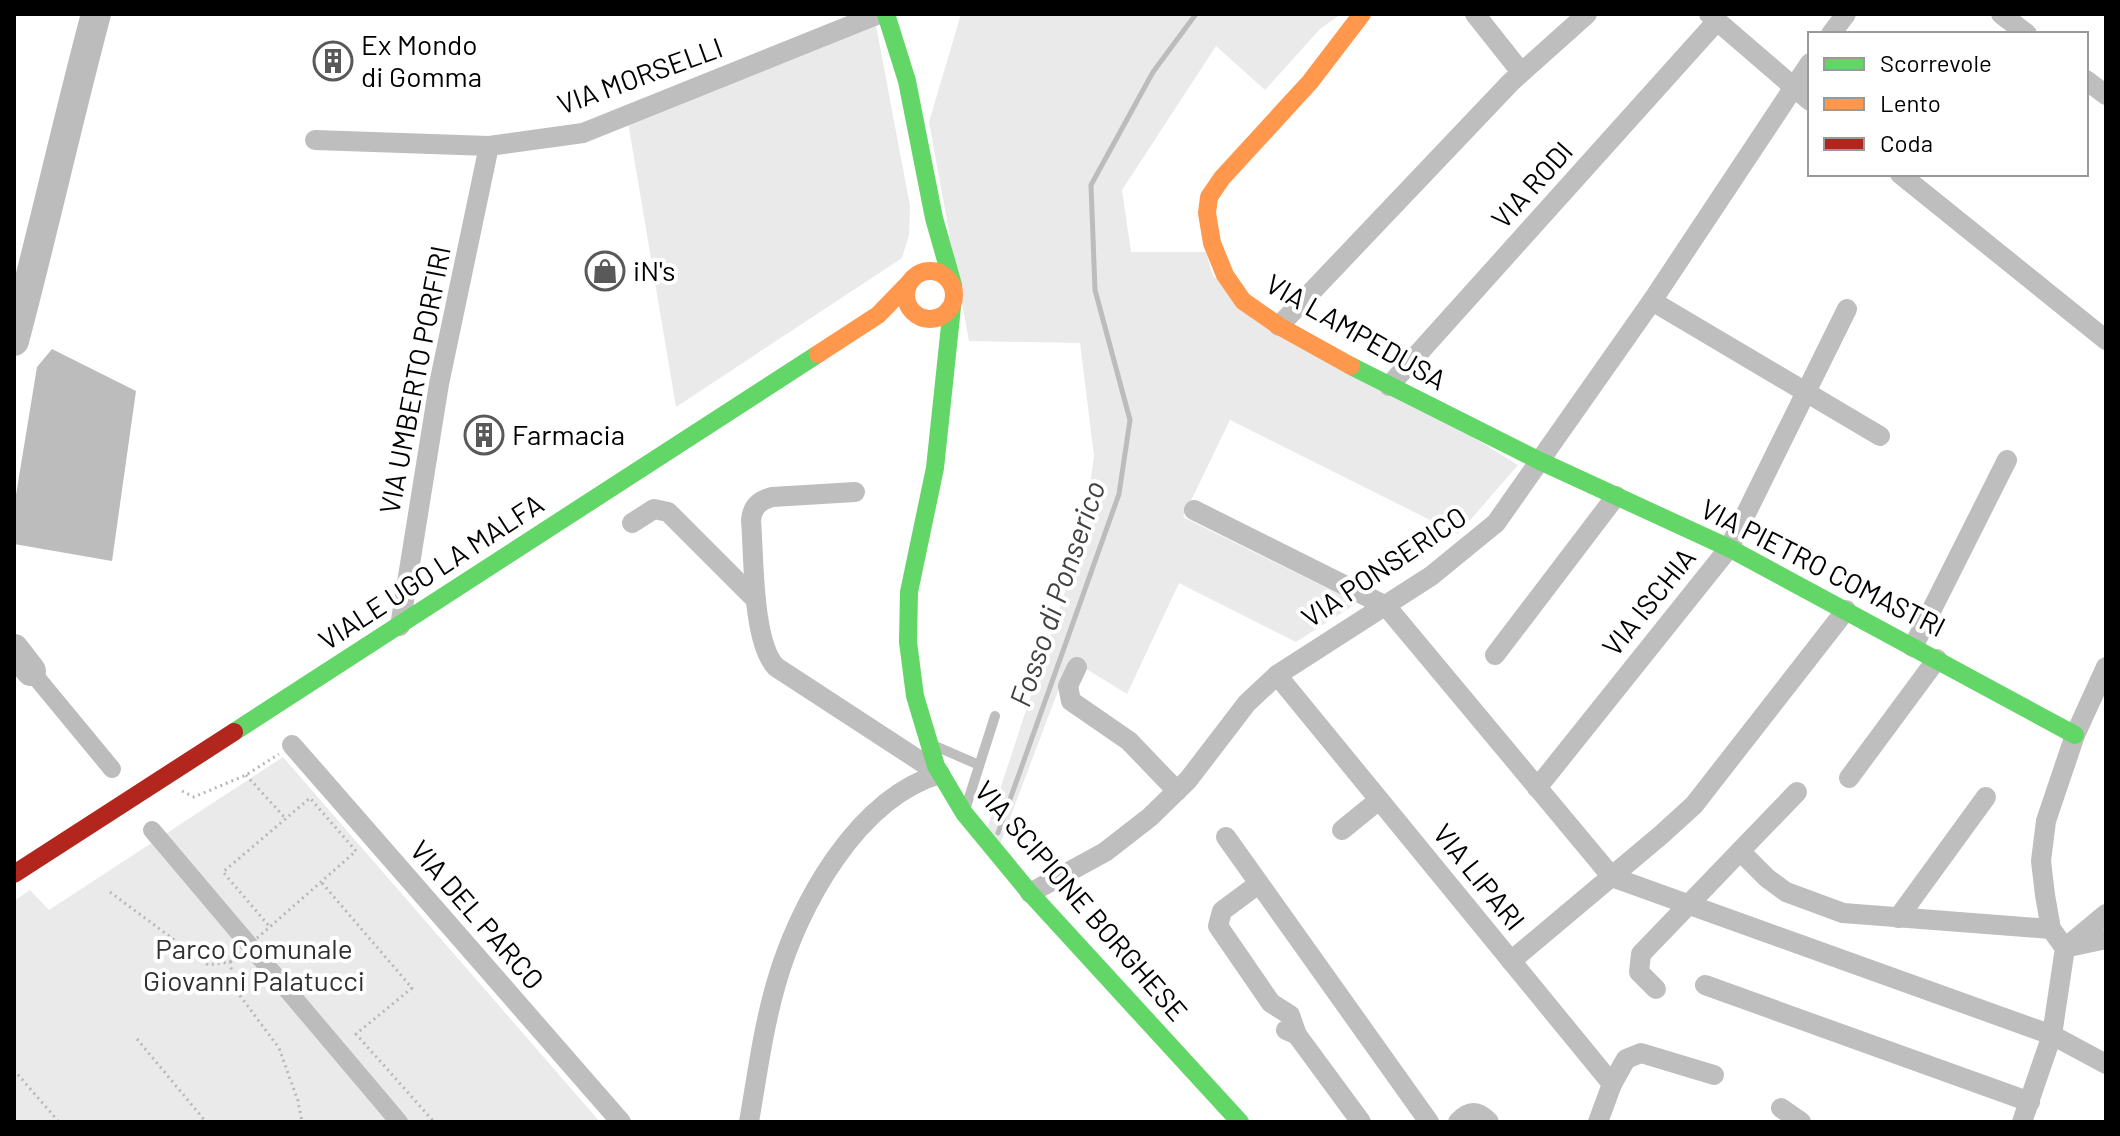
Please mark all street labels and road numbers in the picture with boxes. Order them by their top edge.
street label: VIA MORSELLI [552,29,727,121]
street label: VIA RODI [1483,134,1579,235]
street label: VIA UMBERTO PORFIRI [371,243,457,517]
street label: VIA LAMPEDUSA [1260,266,1453,397]
street label: VIALE UGO LA MALFA [312,486,549,657]
street label: VIA PIETRO COMASTRI [1696,491,1951,643]
street label: VIA PONSERICO [1295,499,1472,634]
street label: VIA ISCHIA [1594,540,1702,662]
street label: VIA SCIPIONE BORGHESE [968,773,1195,1027]
street label: VIA LIPARI [1427,816,1533,936]
street label: VIA DEL PARCO [404,833,552,996]

